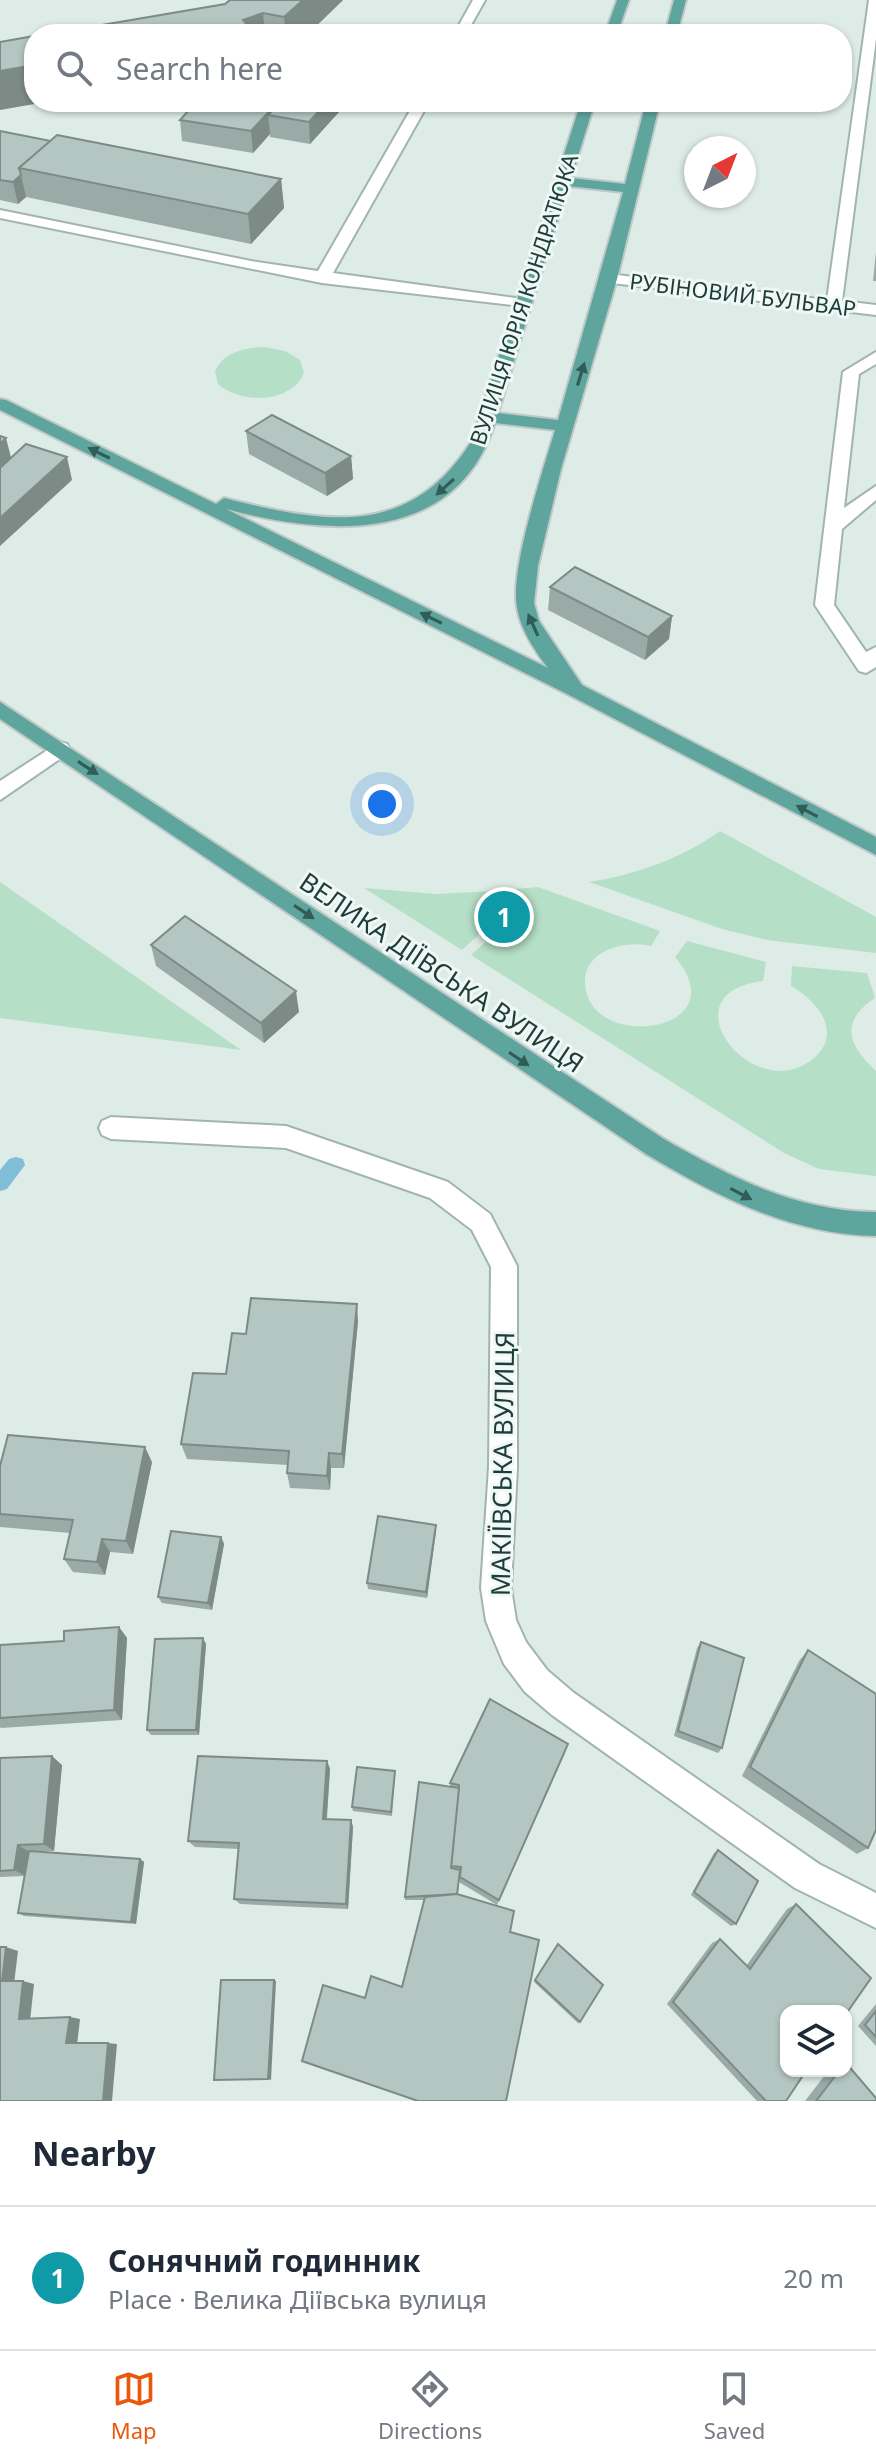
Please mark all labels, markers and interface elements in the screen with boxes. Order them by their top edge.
search box [24,24,852,112]
icon: search [52,46,96,90]
text: Search here [116,48,283,89]
north arrow [684,136,756,208]
street label: ВУЛИЦЯ ЮРІЯ КОНДРАТЮКА [462,149,585,448]
street label: РУБІНОВИЙ БУЛЬВАР [628,265,858,323]
one-way arrow [575,361,588,385]
one-way arrow [88,446,111,459]
one-way arrow [435,477,454,495]
one-way arrow [419,611,442,624]
one-way arrow [526,613,539,637]
one-way arrow [78,760,99,775]
your location [362,784,402,824]
one-way arrow [796,805,818,819]
street label: ВЕЛИКА ДІЇВСЬКА ВУЛИЦЯ [293,863,591,1081]
pin: 1 [478,887,530,947]
one-way arrow [294,904,315,919]
one-way arrow [508,1051,530,1066]
one-way arrow [730,1186,752,1200]
street label: МАКІЇВСЬКА ВУЛИЦЯ [482,1332,522,1596]
map controls [780,2005,852,2077]
button: layers [780,2005,852,2077]
text: Nearby [32,2130,156,2176]
text: Сонячний годинник [108,2240,421,2281]
text: 1 [51,2260,65,2296]
text: 20 m [783,2260,844,2296]
text: Place · Велика Діївська вулиця [108,2281,487,2317]
tab: Map [111,2367,157,2445]
tab: Directions [378,2367,482,2445]
tab: Saved [704,2367,765,2445]

